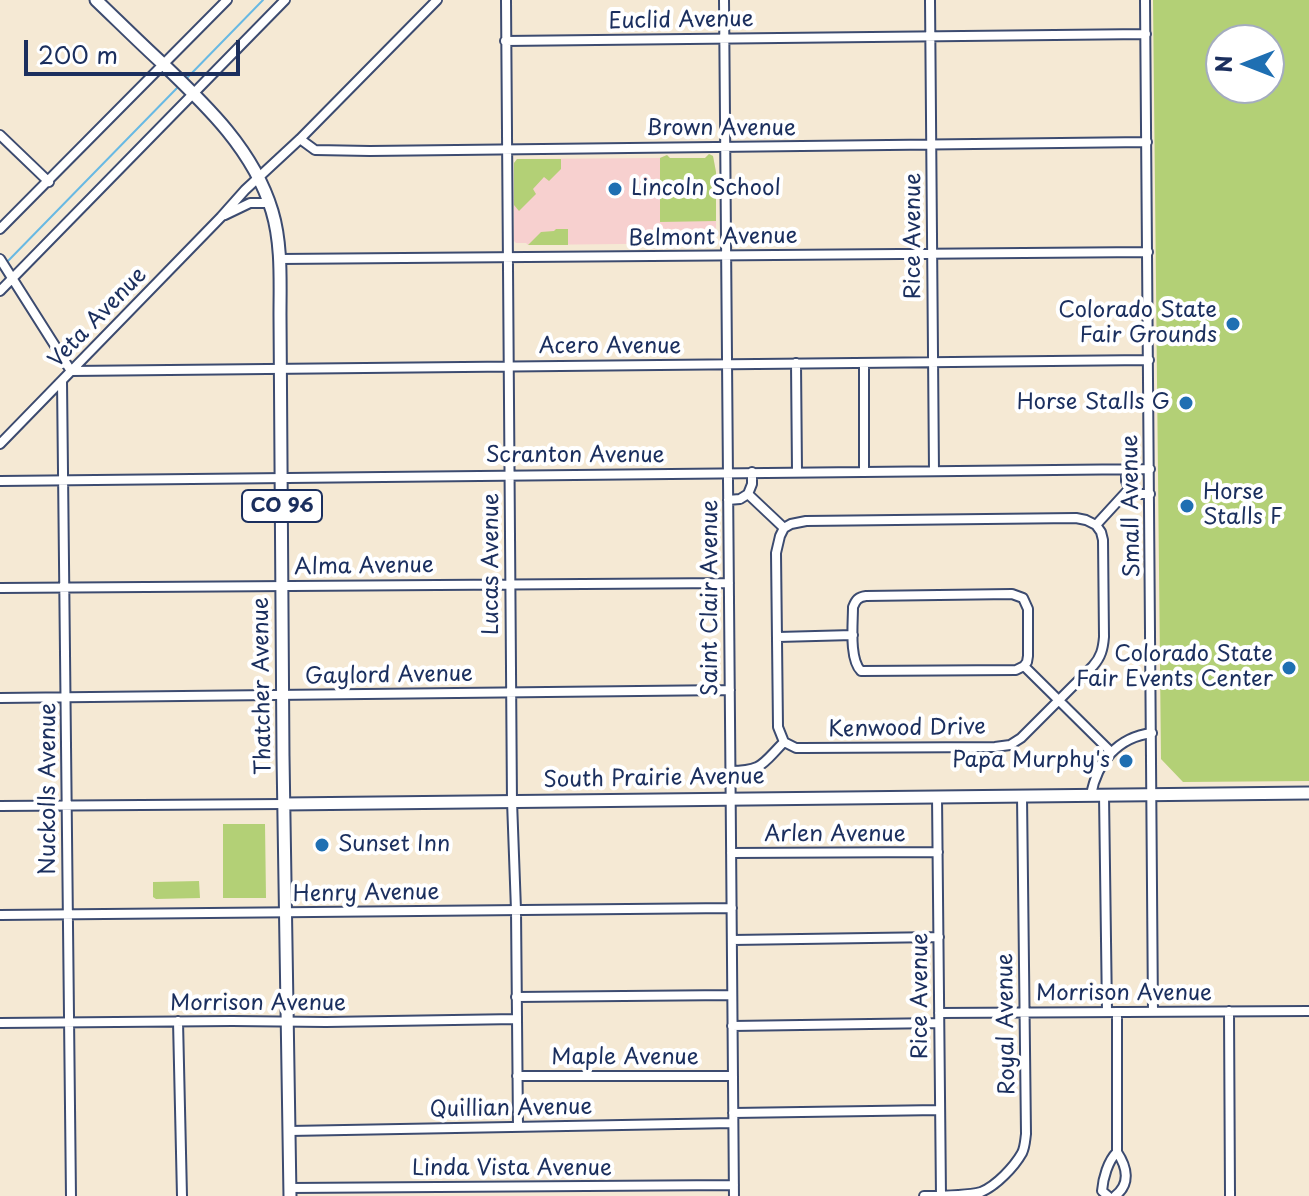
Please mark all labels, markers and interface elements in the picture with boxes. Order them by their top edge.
street label: Euclid Avenue [608,7,754,35]
scale bar [28,24,244,74]
north arrow [1205,24,1285,104]
text: 200 m [38,36,118,72]
text: N [1206,55,1239,73]
street label: Brown Avenue [646,116,796,142]
street label: Rice Avenue [901,173,927,299]
place label: Lincoln School [631,176,781,202]
marker: Lincoln School [606,180,624,198]
street label: Belmont Avenue [628,223,798,253]
street label: Veta Avenue [43,262,153,374]
place label: Colorado State Fair Grounds [1058,298,1217,350]
marker: Colorado State Fair Grounds [1224,315,1242,333]
street label: Acero Avenue [539,334,681,360]
place label: Horse Stalls G [1017,390,1170,416]
marker: Horse Stalls G [1177,394,1195,412]
street label: Small Avenue [1118,434,1146,578]
street label: Scranton Avenue [485,443,665,469]
place label: Horse Stalls F [1203,480,1283,532]
road number: CO 96 [242,490,322,522]
street label: Lucas Avenue [479,493,505,635]
marker: Horse Stalls F [1178,497,1196,515]
street label: Saint Clair Avenue [698,500,724,696]
street label: Alma Avenue [294,553,434,581]
street label: Thatcher Avenue [248,597,278,775]
place label: Colorado State Fair Events Center [1076,642,1273,694]
marker: Colorado State Fair Events Center [1280,659,1298,677]
street label: Gaylord Avenue [305,661,473,691]
street label: Nuckolls Avenue [36,703,62,875]
street label: Kenwood Drive [828,714,986,744]
place label: Papa Murphy's [952,748,1110,774]
marker: Papa Murphy's [1117,752,1135,770]
street label: South Prairie Avenue [543,764,765,794]
street label: Arlen Avenue [764,822,906,848]
place label: Sunset Inn [338,832,450,858]
marker: Sunset Inn [313,836,331,854]
street label: Henry Avenue [292,880,440,908]
street label: Rice Avenue [908,933,934,1059]
street label: Royal Avenue [993,953,1021,1095]
street label: Morrison Avenue [1036,981,1212,1007]
street label: Morrison Avenue [170,991,346,1017]
street label: Maple Avenue [551,1045,699,1071]
street label: Quillian Avenue [429,1094,593,1124]
street label: Linda Vista Avenue [412,1156,612,1182]

